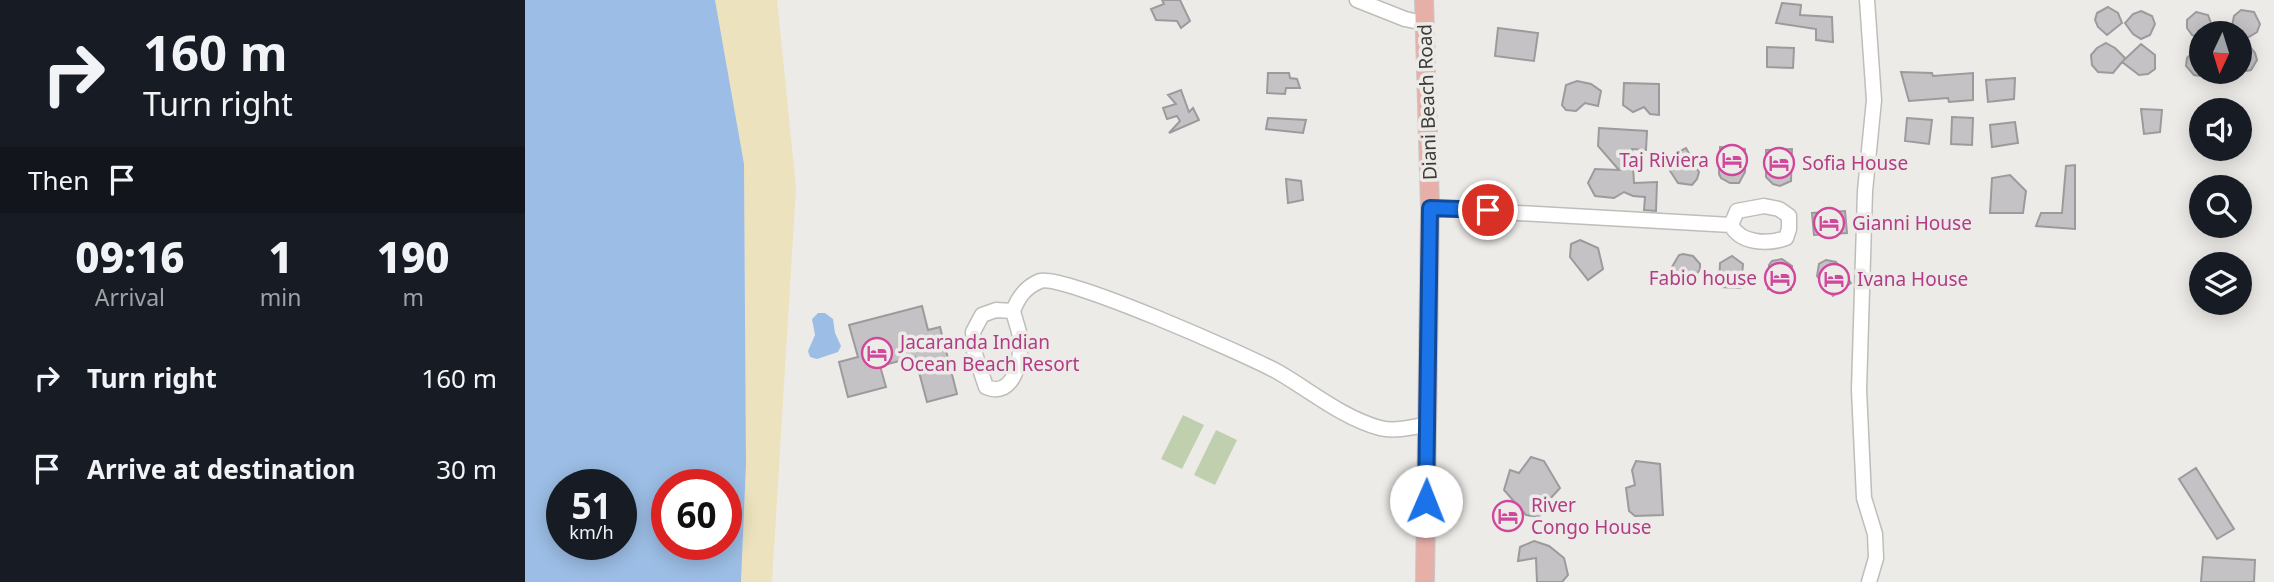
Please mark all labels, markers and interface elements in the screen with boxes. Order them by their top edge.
text: 160 m [143,19,288,85]
north arrow [2189,21,2252,84]
map controls [2189,21,2252,315]
street label: Diani Beach Road [1411,23,1443,181]
icon: right [28,28,119,119]
text: Turn right [143,82,293,125]
button: sound [2189,98,2252,161]
hotel icon: Taj Riviera [1715,143,1749,177]
hotel icon: Sofia House [1762,146,1796,180]
place label: Taj Riviera [1619,147,1709,173]
place label: Sofia House [1802,150,1908,176]
icon: arrive [103,161,141,199]
text: Then [28,162,89,198]
button: search [2189,175,2252,238]
pin [1458,180,1518,240]
icon: arrive [1469,191,1507,229]
hotel icon: Gianni House [1812,206,1846,240]
place label: Gianni House [1852,210,1972,236]
text: 09:16 [75,228,184,285]
text: 1 [268,228,293,285]
text: 190 [377,228,450,285]
button: layers [2189,252,2252,315]
hotel icon: Fabio house [1763,261,1797,295]
hotel icon: Ivana House [1817,262,1851,296]
place label: Fabio house [1649,265,1757,291]
place label: Ivana House [1857,266,1968,292]
text: Arrival [95,281,165,313]
text: min [260,281,301,313]
text: m [402,281,424,313]
place label: Jacaranda Indian Ocean Beach Resort [898,329,1080,377]
hotel icon: Jacaranda Indian Ocean Beach Resort [860,336,894,370]
icon: right [28,359,66,397]
text: Turn right [87,360,217,396]
text: 160 m [421,360,497,396]
icon: arrive [28,450,66,488]
text: Arrive at destination [87,451,356,487]
text: 30 m [436,451,497,487]
position arrow [1389,464,1463,538]
speed limit sign: 60 [651,469,742,560]
text: 51 [571,482,612,529]
place label: River Congo House [1531,492,1652,540]
hotel icon: River Congo House [1491,499,1525,533]
text: km/h [569,520,614,544]

